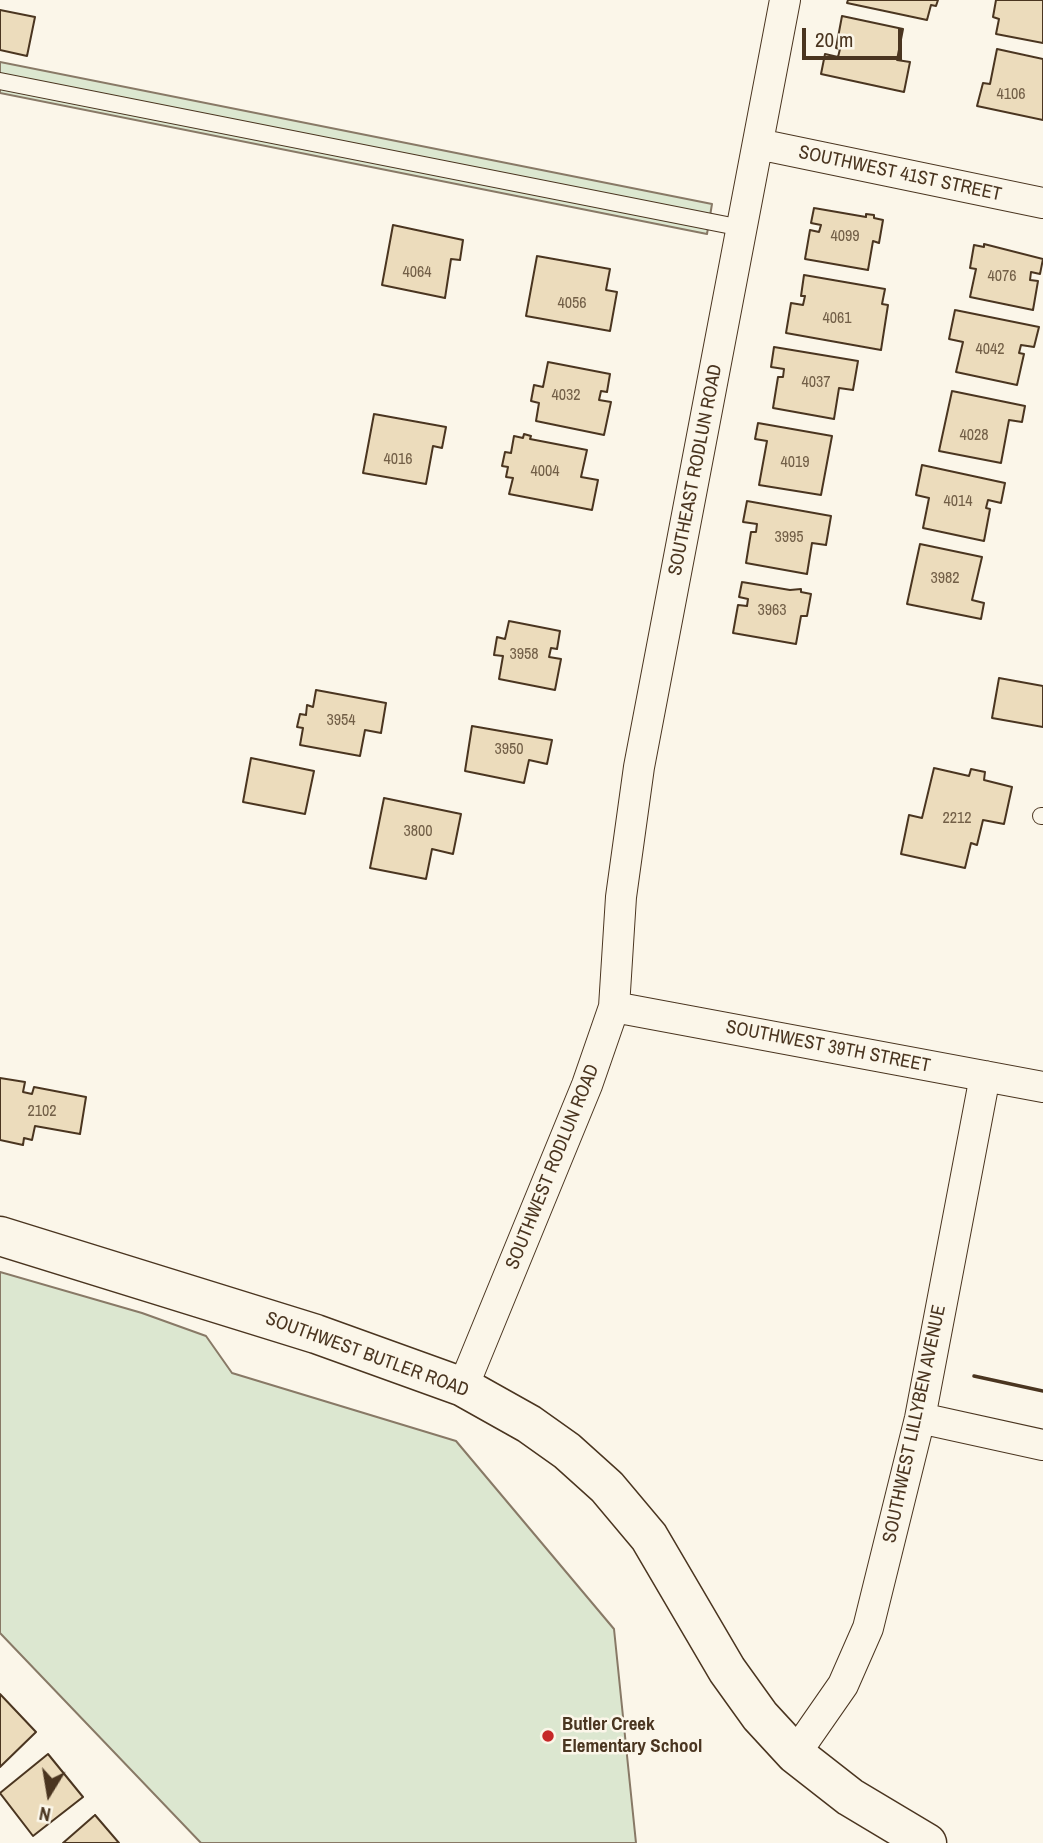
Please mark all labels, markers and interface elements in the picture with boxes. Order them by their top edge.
scale bar [805,14,905,58]
text: 20 m [815,25,853,54]
house number: 4106 [996,85,1026,105]
street label: SOUTHWEST 41ST STREET [796,141,1004,207]
house number: 4099 [830,227,860,247]
house number: 4064 [402,263,432,283]
house number: 4076 [987,267,1017,287]
house number: 4056 [557,294,587,314]
house number: 4061 [822,309,852,329]
house number: 4042 [975,340,1005,360]
street label: SOUTHEAST RODLUN ROAD [664,362,728,578]
house number: 4037 [801,373,831,393]
house number: 4032 [551,386,581,406]
house number: 4028 [959,426,989,446]
house number: 4016 [383,450,413,470]
house number: 4019 [780,453,810,473]
house number: 4004 [530,462,560,482]
house number: 4014 [943,492,973,512]
house number: 3995 [774,528,804,548]
house number: 3982 [930,569,960,589]
house number: 3963 [757,601,787,621]
house number: 3958 [509,645,539,665]
house number: 3954 [326,711,356,731]
house number: 3950 [494,740,524,760]
house number: 2212 [942,809,972,829]
house number: 3800 [403,822,433,842]
street label: SOUTHWEST 39TH STREET [724,1016,932,1078]
street label: SOUTHWEST RODLUN ROAD [501,1061,605,1273]
house number: 2102 [27,1102,57,1122]
street label: SOUTHWEST LILLYBEN AVENUE [879,1303,951,1545]
street label: SOUTHWEST BUTLER ROAD [262,1308,472,1402]
place label: Butler Creek Elementary School [562,1714,702,1758]
marker: Butler Creek Elementary School [540,1728,556,1744]
north arrow [14,1759,84,1829]
text: N [37,1801,53,1828]

